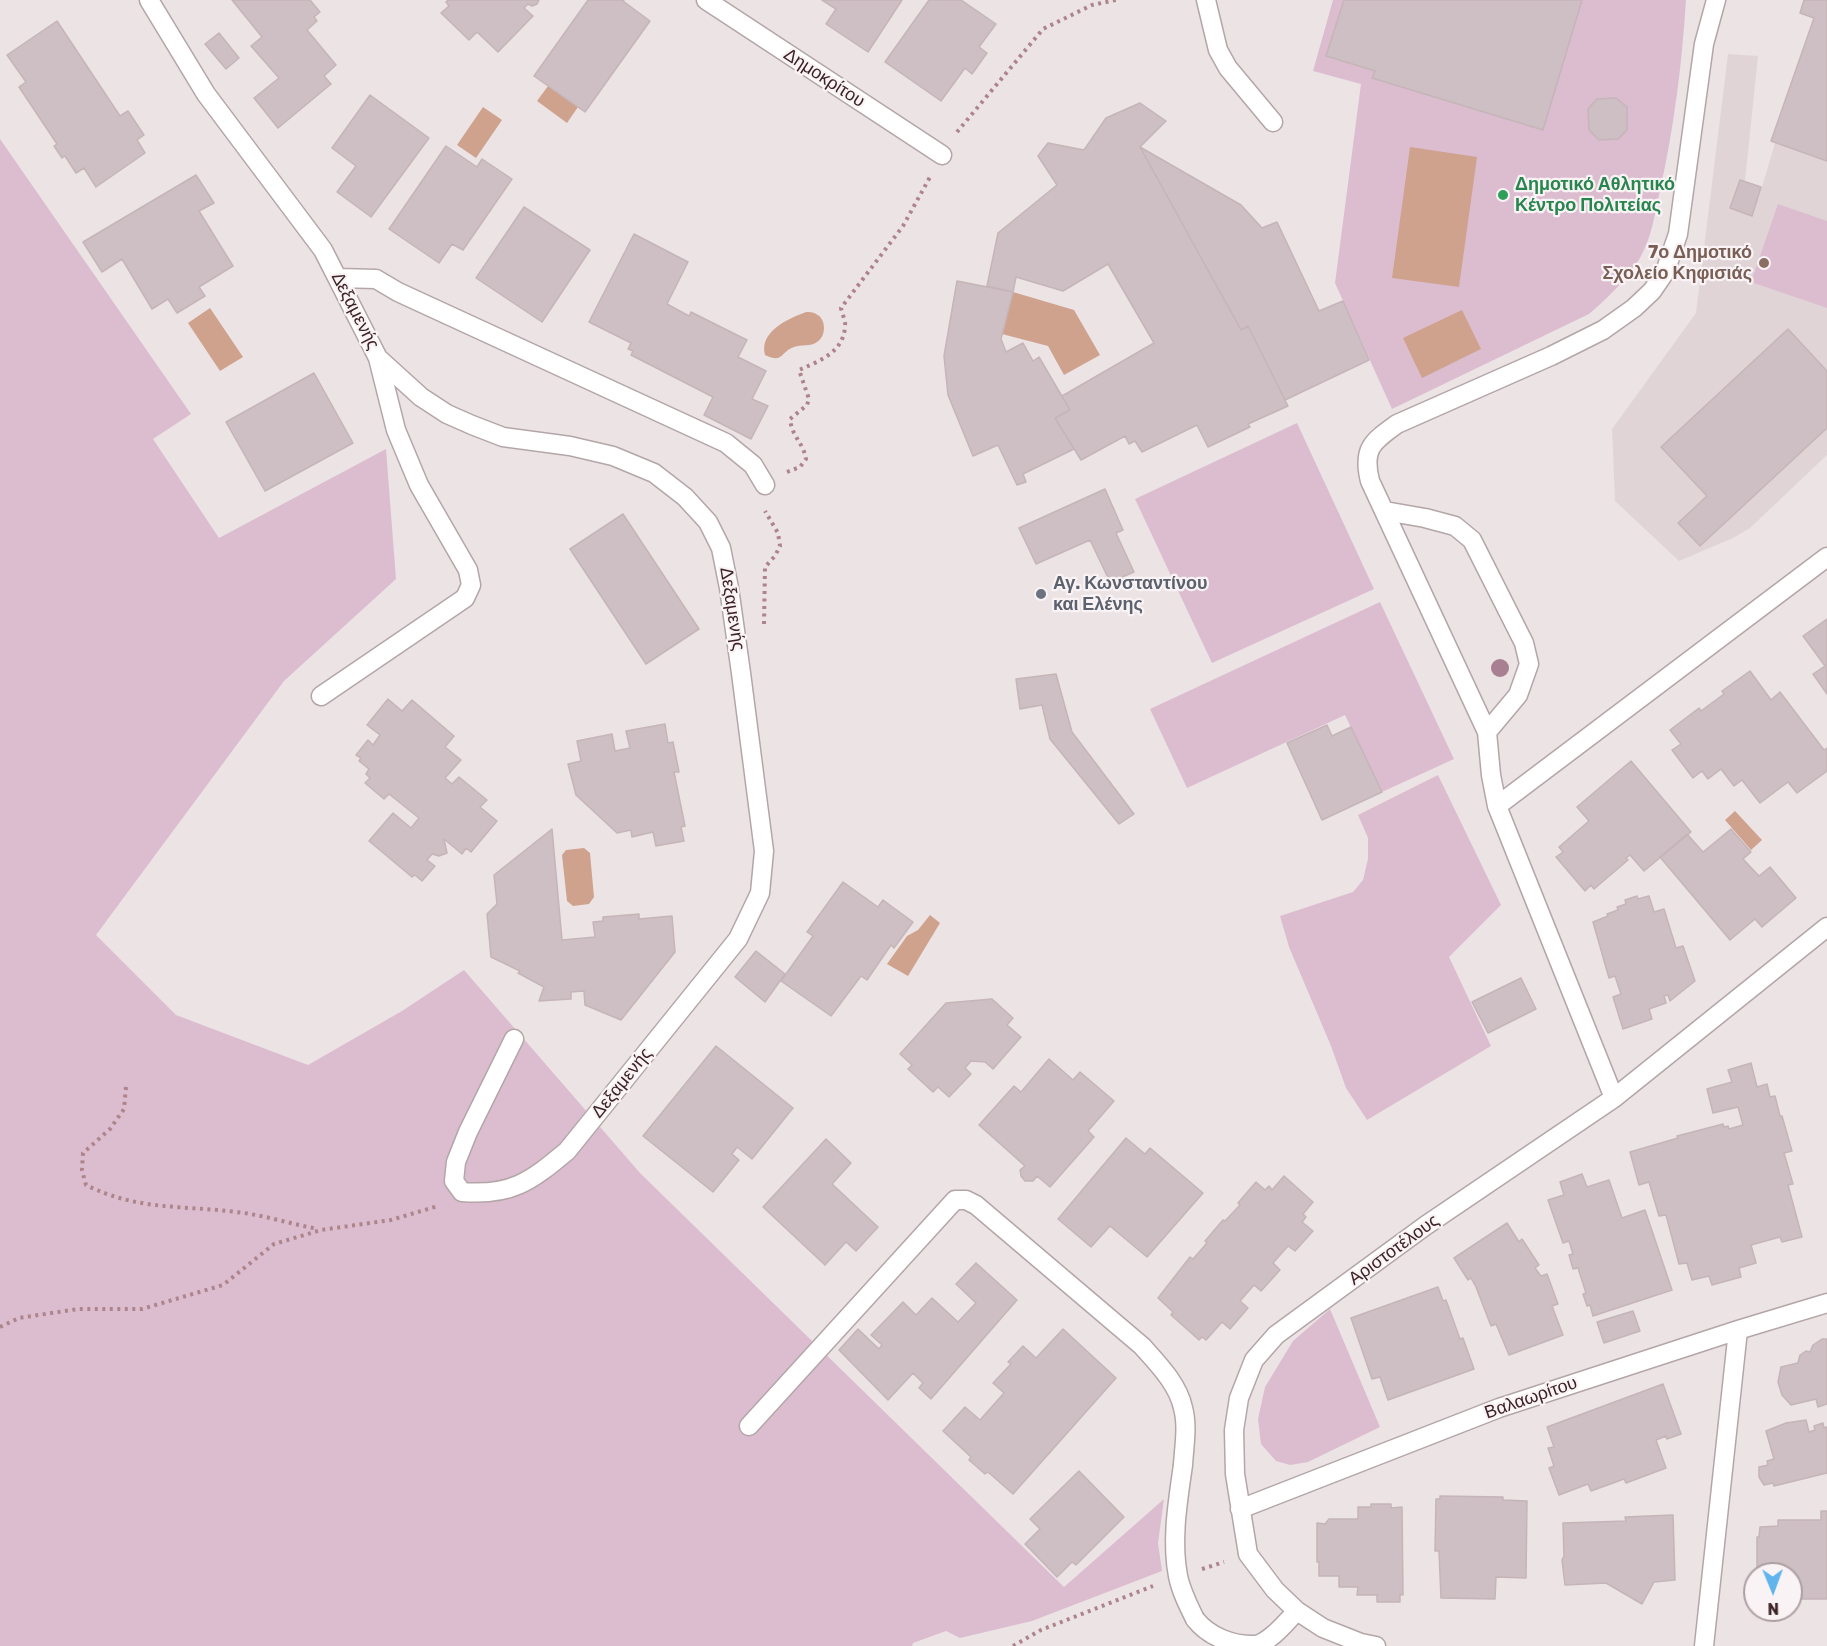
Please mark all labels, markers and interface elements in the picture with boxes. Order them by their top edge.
street label: Δημοκρίτου [779,44,869,112]
place label: Δημοτικό Αθλητικό Κέντρο Πολιτείας [1515,174,1675,216]
marker: Δημοτικό Αθλητικό Κέντρο Πολιτείας [1496,188,1510,202]
place label: 7ο Δημοτικό Σχολείο Κηφισιάς [1602,242,1752,284]
marker: 7ο Δημοτικό Σχολείο Κηφισιάς [1757,256,1771,270]
street label: Δεξαμενής [326,269,384,353]
street label: Δεξαμενής [715,566,749,652]
place label: Αγ. Κωνσταντίνου και Ελένης [1053,573,1208,616]
marker: Αγ. Κωνσταντίνου και Ελένης [1034,587,1048,601]
street label: Δεξαμενής [587,1044,657,1122]
street label: Αριστοτέλους [1345,1210,1443,1290]
street label: Βαλαωρίτου [1482,1372,1580,1424]
north arrow [1743,1562,1803,1622]
text: N [1767,1599,1779,1618]

